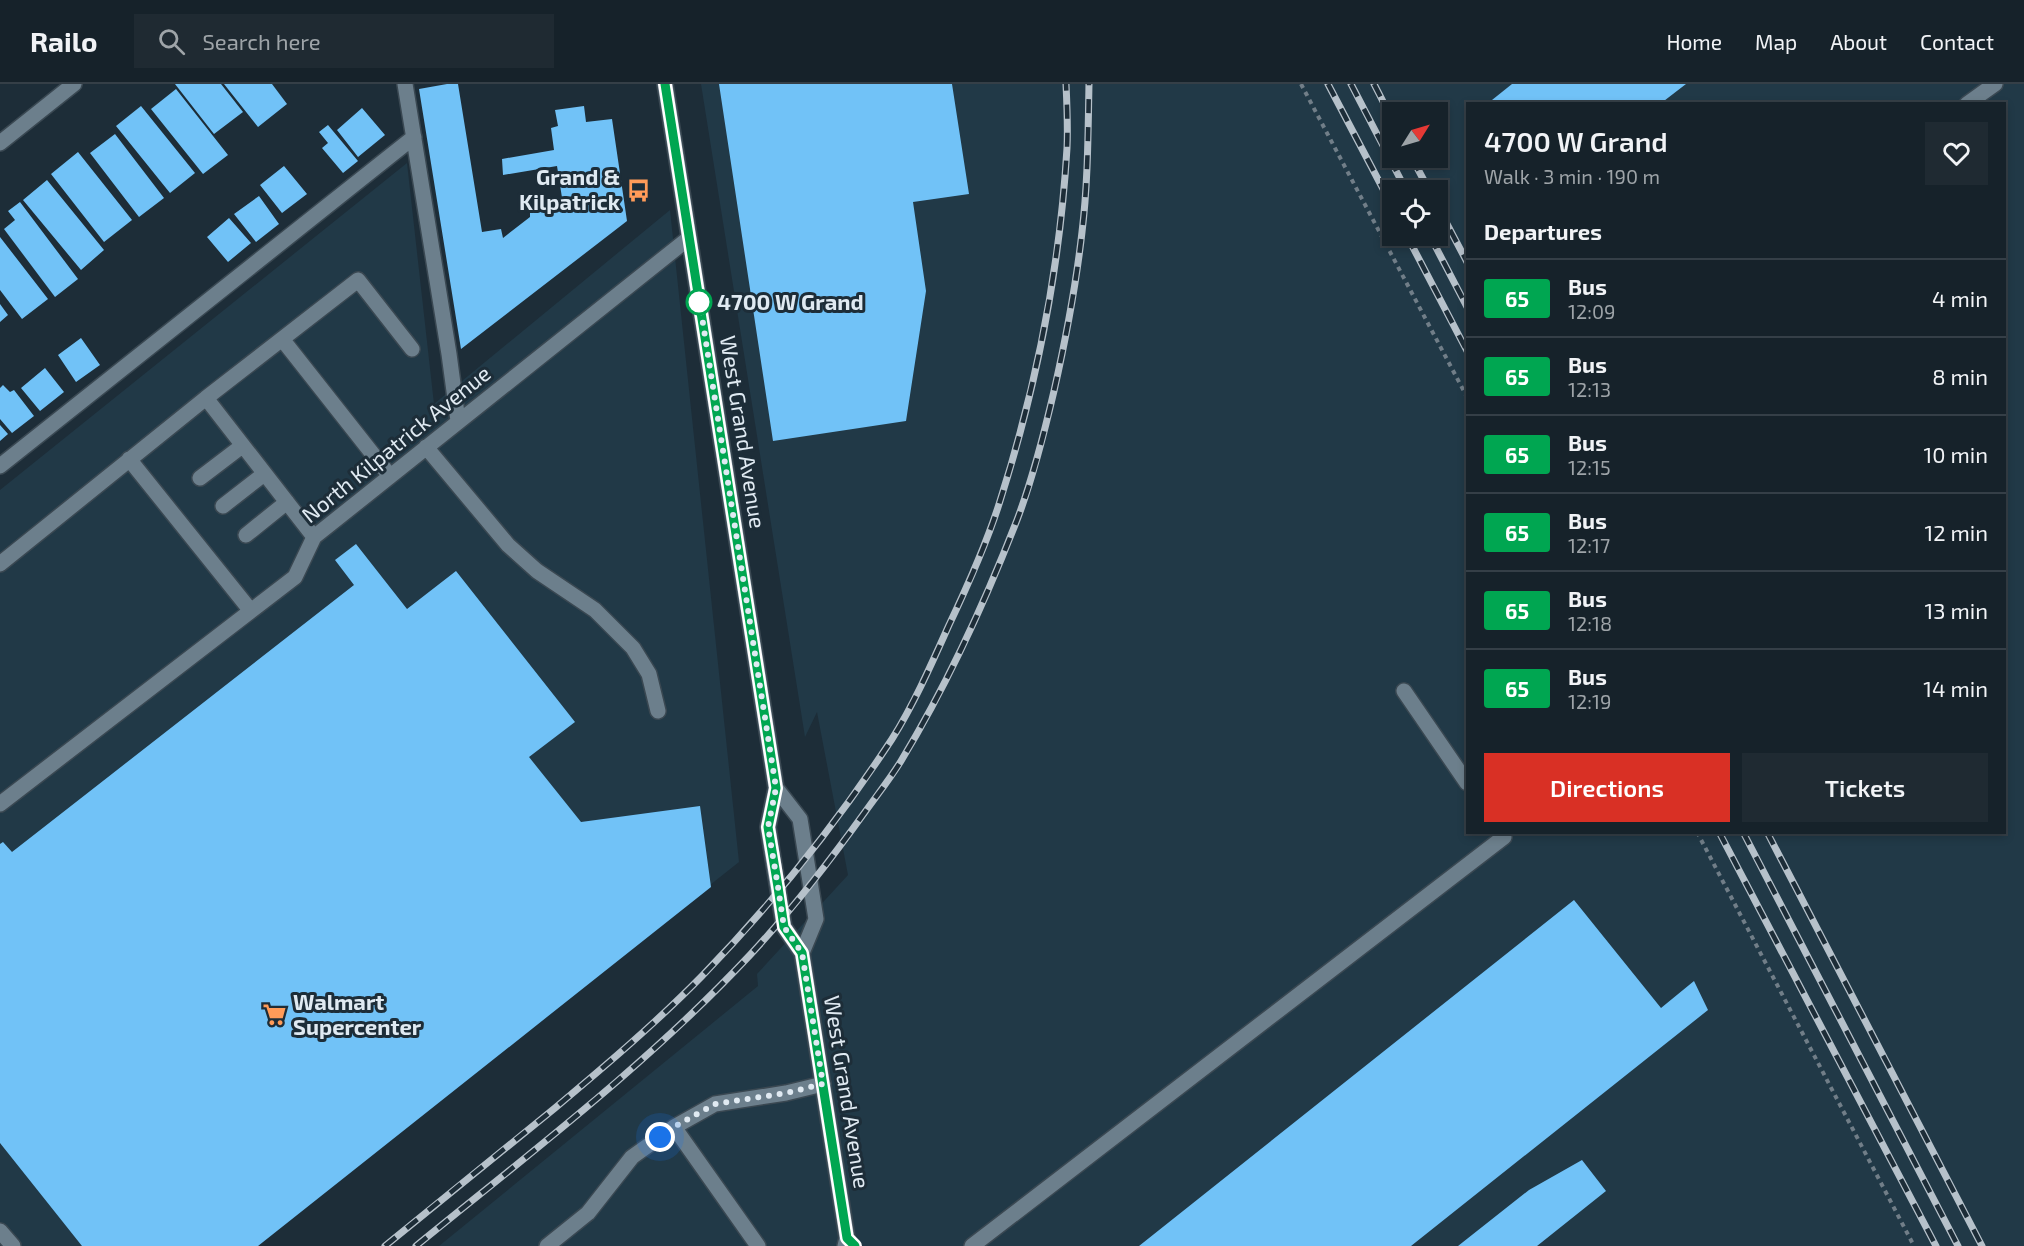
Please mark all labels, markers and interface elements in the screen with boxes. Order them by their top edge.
search box [134,14,554,68]
text: Railo [30,24,98,58]
icon: search [155,25,188,58]
text: Search here [203,28,321,54]
text: Home [1666,29,1722,54]
text: Map [1755,29,1797,54]
text: About [1830,29,1887,54]
text: Contact [1920,29,1994,54]
north arrow [1382,102,1448,168]
map controls [1382,102,1448,246]
button: heart [1925,122,1988,185]
text: 4700 W Grand [1484,124,1668,158]
place label: Grand & Kilpatrick [519,163,621,214]
text: Walk · 3 min · 190 m [1484,164,1660,188]
bus stop icon: Grand & Kilpatrick [625,177,651,203]
button: locate [1382,180,1448,246]
text: Departures [1484,218,1602,244]
text: Bus [1568,273,1607,299]
text: 4 min [1932,285,1988,311]
text: 65 [1505,286,1529,311]
place label: 4700 W Grand [717,288,864,314]
marker: 4700 W Grand [686,289,712,315]
text: 12:09 [1568,299,1615,323]
street label: West Grand Avenue [716,334,772,530]
text: Bus [1568,351,1607,377]
street label: North Kilpatrick Avenue [296,359,495,527]
text: 8 min [1932,363,1988,389]
text: 65 [1505,364,1529,389]
text: 12:13 [1568,377,1611,401]
text: Bus [1568,429,1607,455]
text: 10 min [1924,441,1988,467]
text: 65 [1505,442,1529,467]
text: 12:15 [1568,455,1611,479]
text: Bus [1568,507,1607,533]
text: 12 min [1924,519,1988,545]
text: 65 [1505,520,1529,545]
text: 12:17 [1568,533,1610,557]
text: Bus [1568,585,1607,611]
text: 13 min [1925,597,1988,623]
text: 65 [1505,598,1529,623]
text: 12:18 [1568,611,1612,635]
text: Bus [1568,663,1607,689]
text: 14 min [1923,675,1988,701]
text: 65 [1505,676,1529,701]
text: 12:19 [1568,689,1611,713]
button: Directions [1484,753,1730,822]
button: Tickets [1742,753,1988,822]
place label: Walmart Supercenter [293,988,422,1039]
street label: West Grand Avenue [820,994,876,1190]
supermarket icon: Walmart Supercenter [262,1002,288,1028]
your location [645,1122,675,1152]

